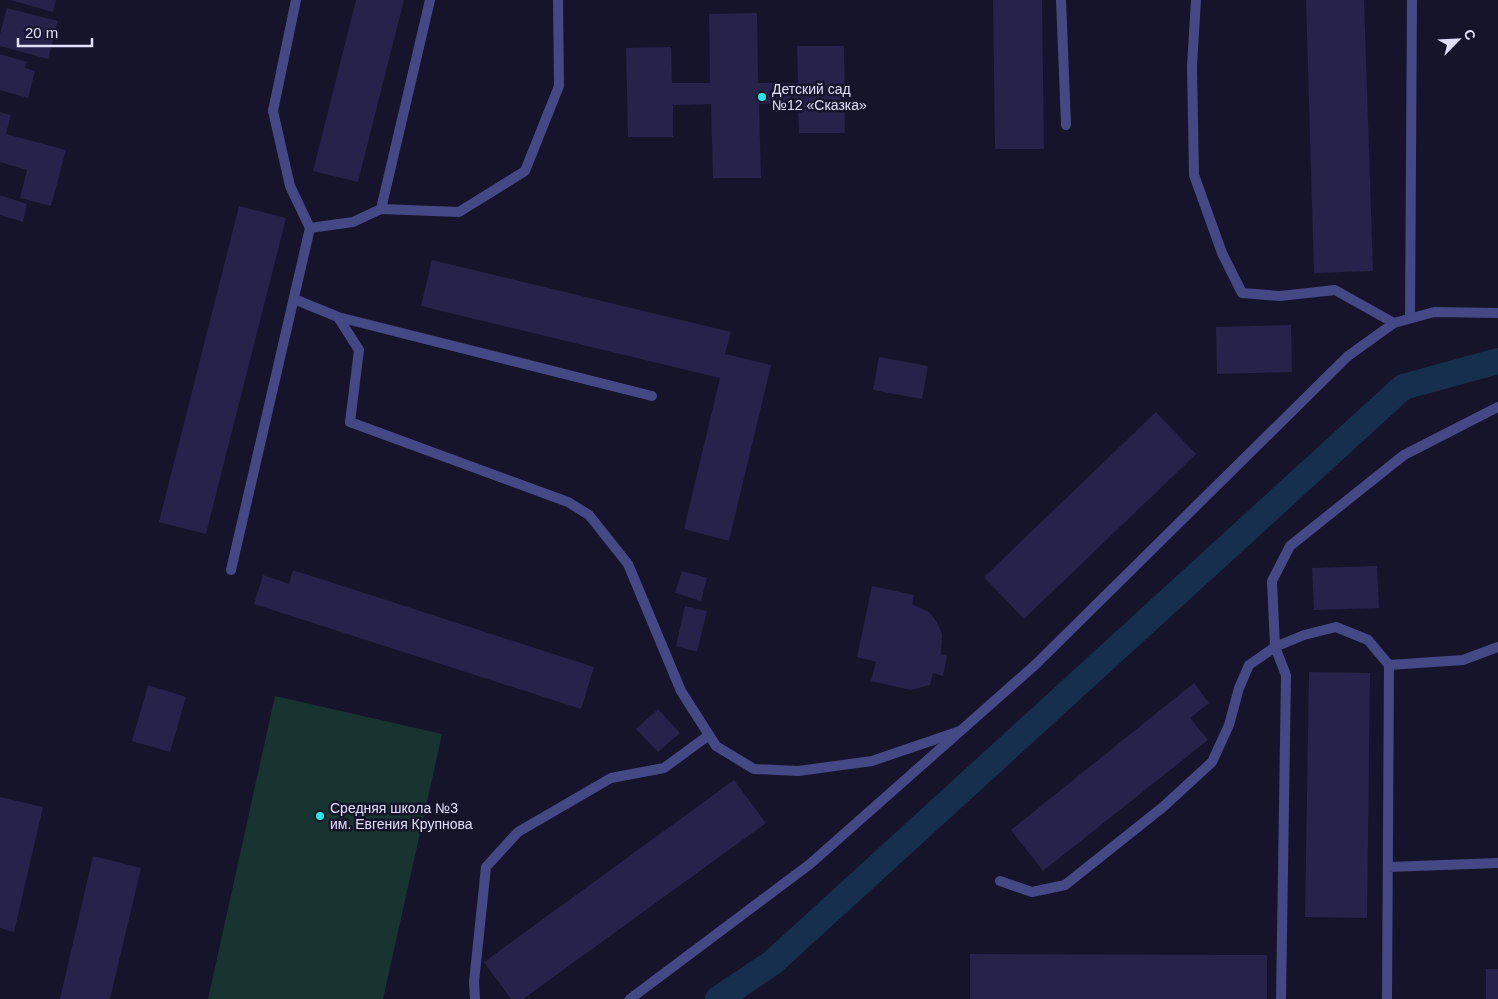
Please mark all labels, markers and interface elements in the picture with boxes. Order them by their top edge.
scale bar [18,15,91,47]
north arrow [1433,15,1483,65]
text: 20 m [25,24,58,41]
text: С [1461,27,1479,43]
place label: Детский сад №12 «Сказка» [772,81,867,113]
marker: Детский сад №12 «Сказка» [756,91,768,103]
place label: Средняя школа №3 им. Евгения Крупнова [330,800,473,832]
marker: Средняя школа №3 им. Евгения Крупнова [314,810,326,822]

